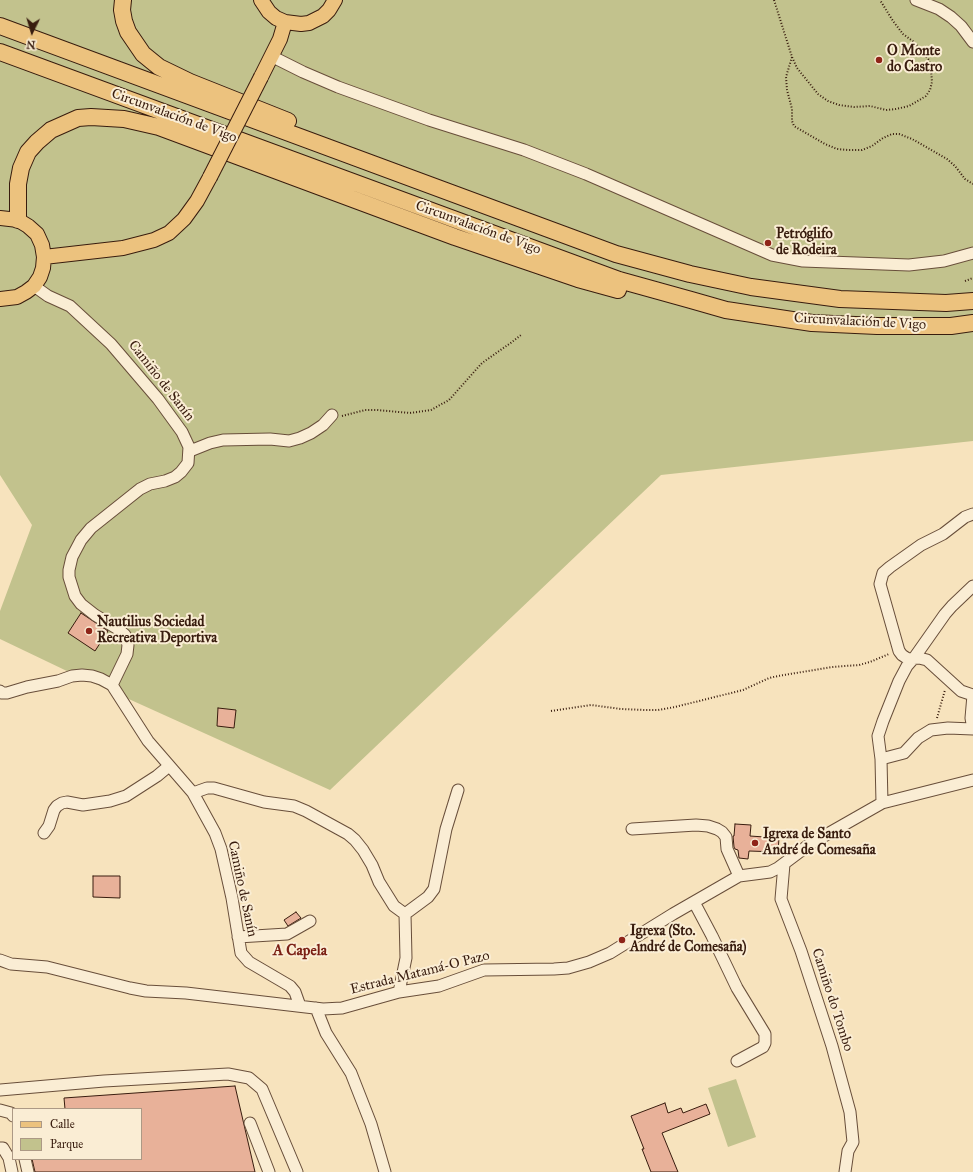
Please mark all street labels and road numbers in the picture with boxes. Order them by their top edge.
street label: Circunvalación de Vigo [109,86,239,146]
street label: Circunvalación de Vigo [413,198,543,258]
street label: Circunvalación de Vigo [794,310,926,334]
street label: Camiño de Sanín [124,337,198,425]
street label: Camiño de Sanín [224,839,260,939]
street label: Camiño do Tombo [807,946,857,1054]
street label: Estrada Matamá-O Pazo [349,948,491,998]

